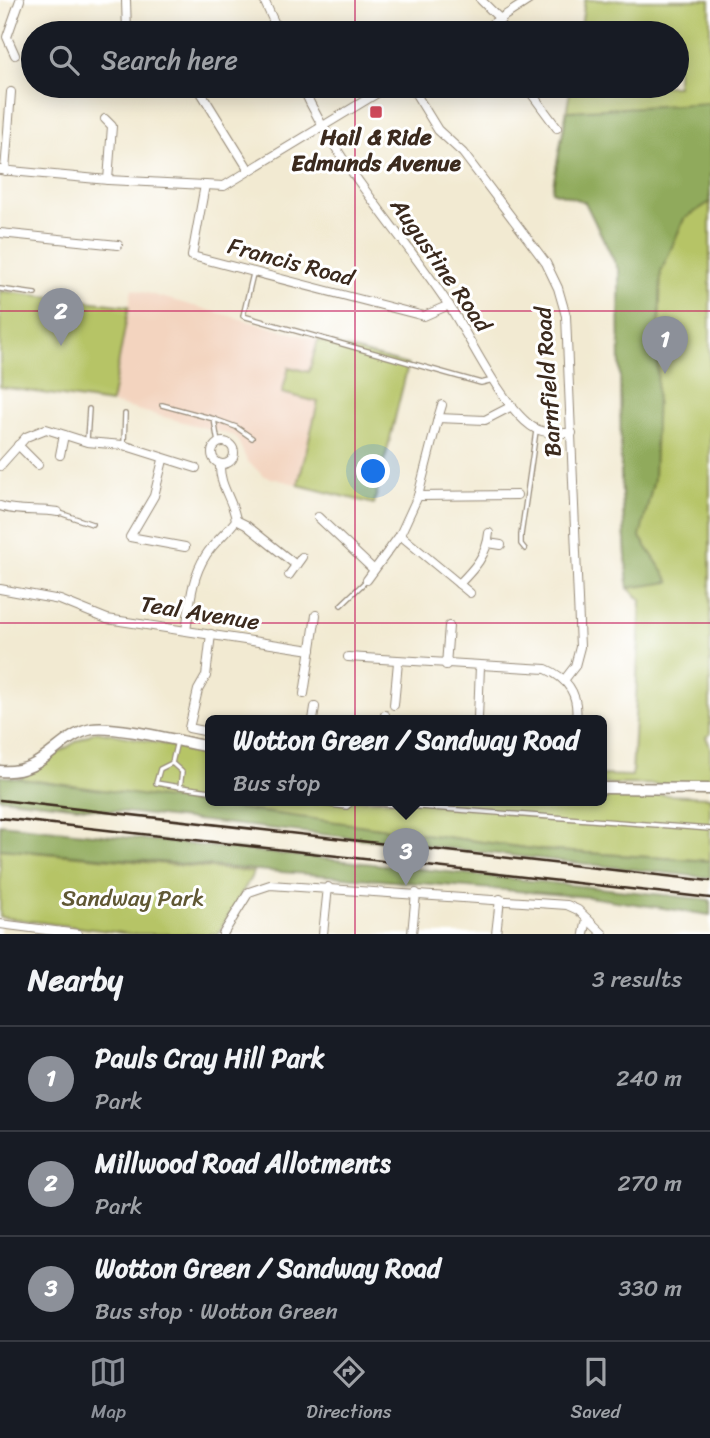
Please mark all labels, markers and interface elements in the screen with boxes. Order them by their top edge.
search box [21,21,689,98]
text: Search here [101,37,238,83]
icon: search [45,41,83,79]
marker: Hail & Ride Edmunds Avenue [368,104,384,120]
place label: Hail & Ride Edmunds Avenue [291,117,462,184]
street label: Augustine Road [379,188,504,343]
street label: Francis Road [223,225,361,299]
pin: 2 [38,288,84,346]
street label: Barnfield Road [522,304,574,458]
pin: 1 [642,316,688,374]
your location [356,454,390,488]
street label: Teal Avenue [137,583,263,643]
popup [205,715,607,806]
text: Wotton Green / Sandway Road [233,717,579,763]
text: Bus stop [233,763,320,804]
pin: 3 [383,828,429,886]
park label: Sandway Park [61,878,205,919]
text: Nearby [28,953,123,1007]
text: 3 results [592,959,682,1000]
text: Pauls Cray Hill Park [95,1035,325,1081]
text: 1 [46,1058,56,1099]
text: 240 m [616,1058,682,1099]
text: Park [95,1081,142,1122]
text: Millwood Road Allotments [95,1140,391,1186]
text: 2 [44,1163,58,1204]
text: 270 m [617,1163,682,1204]
text: Park [95,1186,142,1227]
text: Wotton Green / Sandway Road [95,1245,441,1291]
text: 3 [45,1268,57,1309]
text: 330 m [619,1268,682,1309]
text: Bus stop · Wotton Green [95,1291,338,1332]
tab: Map [89,1353,127,1428]
tab: Directions [306,1353,392,1428]
tab: Saved [570,1353,621,1428]

